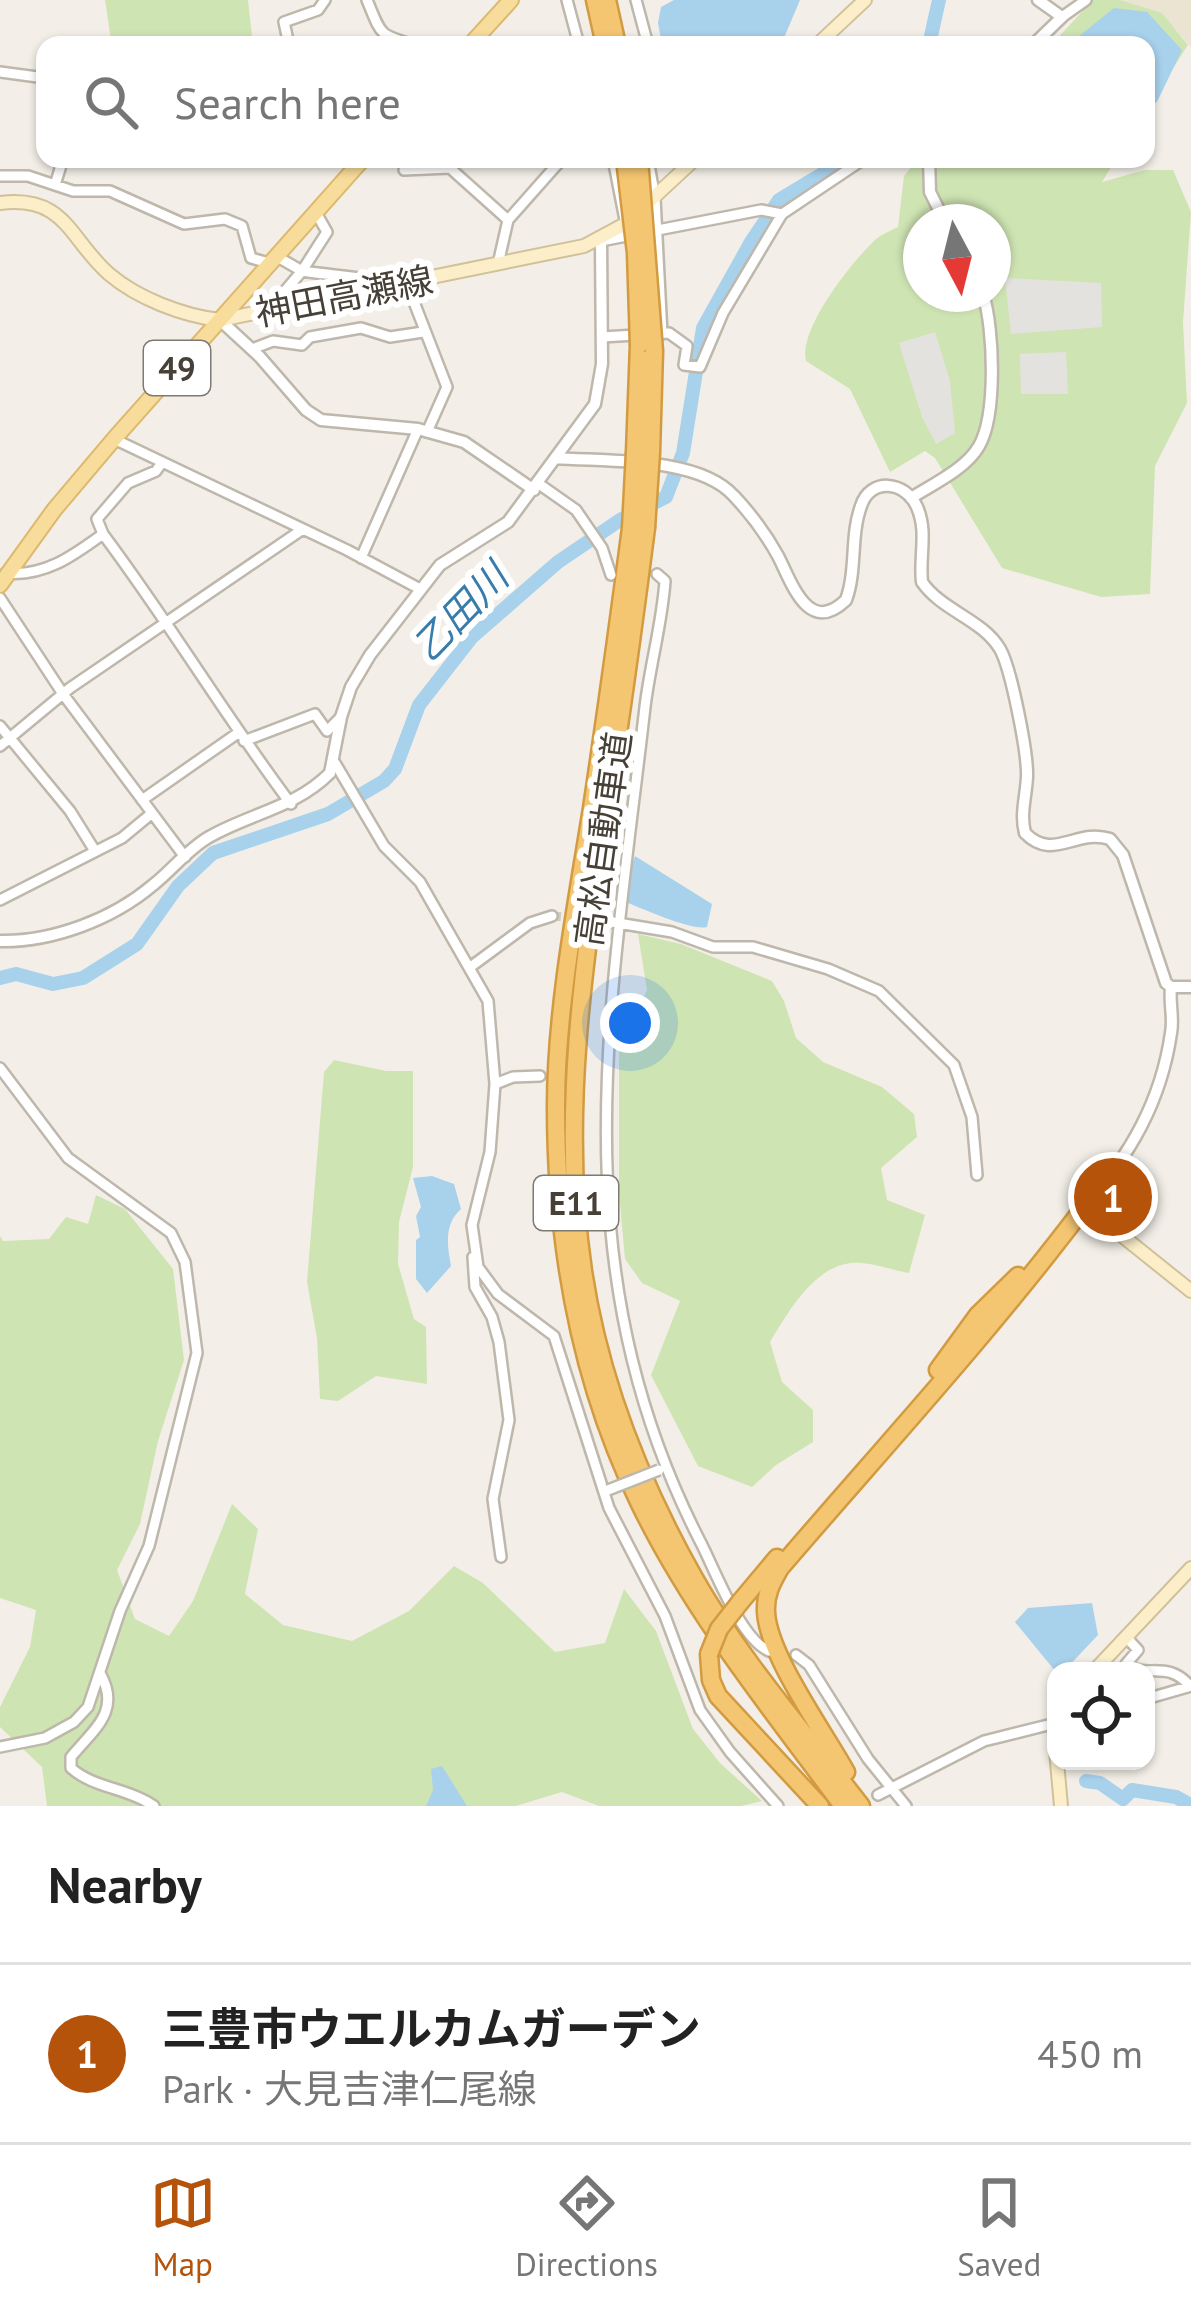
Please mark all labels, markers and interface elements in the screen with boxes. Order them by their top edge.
search box [36,36,1155,168]
icon: search [78,69,144,135]
text: Search here [174,73,401,131]
north arrow [903,204,1011,312]
street label: 神田高瀬線 [251,255,437,336]
road number: 49 [144,341,210,395]
water label: 乙田川 [401,549,521,671]
street label: 高松自動車道 [564,729,641,949]
your location [600,993,660,1053]
pin: 1 [1074,1152,1152,1242]
road number: E11 [534,1176,618,1230]
map controls [1047,1662,1155,1770]
button: locate [1047,1662,1155,1770]
text: Nearby [48,1851,202,1917]
text: 三豊市ウエルカムガーデン [162,1999,701,2057]
text: 1 [76,2028,98,2079]
text: 450 m [1037,2028,1143,2079]
text: Park · 大見吉津仁尾線 [162,2063,537,2114]
tab: Map [150,2170,216,2285]
tab: Directions [515,2170,658,2285]
tab: Saved [957,2170,1041,2285]

